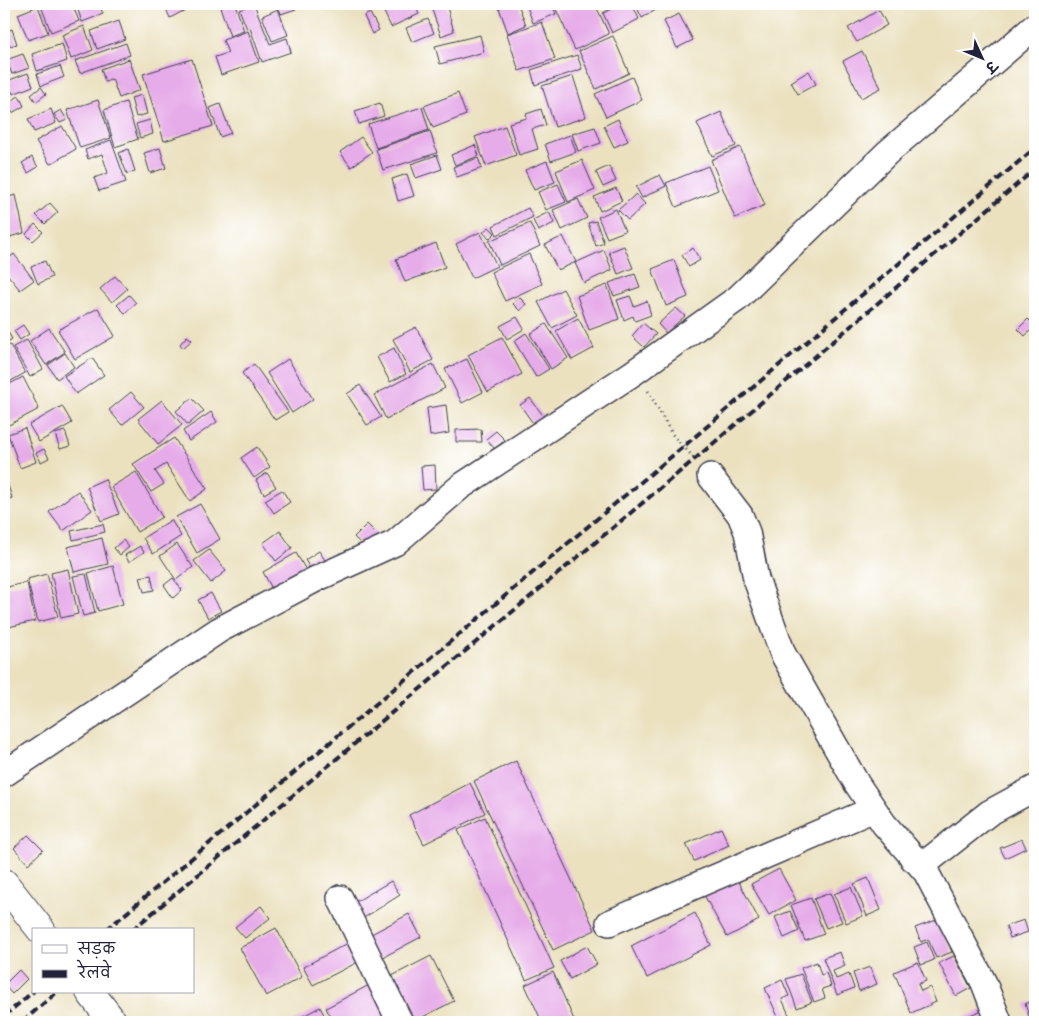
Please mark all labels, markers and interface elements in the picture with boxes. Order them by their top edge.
north arrow [956,32,1006,82]
text: उ [980,56,1002,77]
legend [32,928,195,994]
text: सड़क [77,940,116,959]
text: रेलवे [76,959,112,983]

